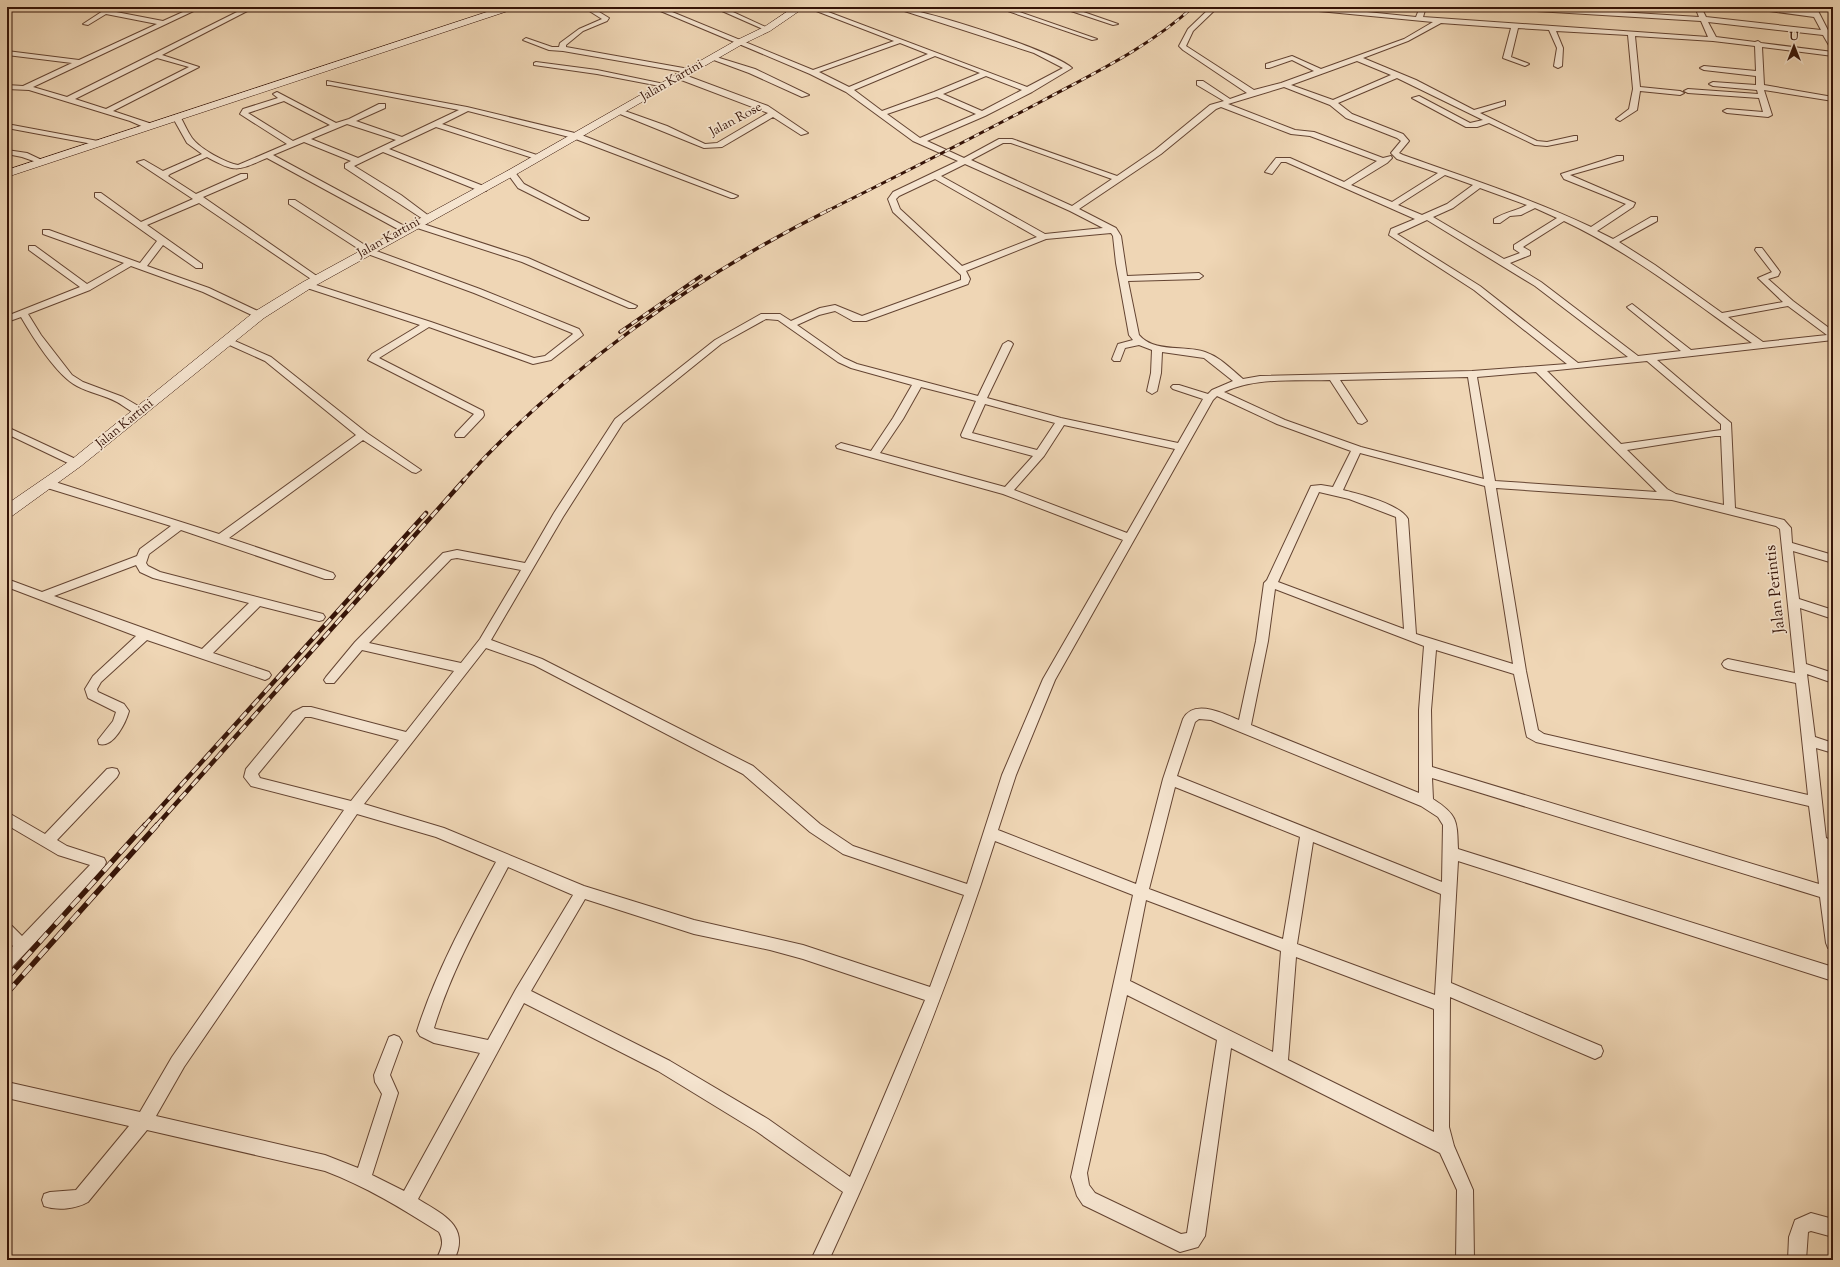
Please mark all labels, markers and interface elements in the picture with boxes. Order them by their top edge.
north arrow [1774,26,1814,66]
text: U [1789,29,1799,45]
street label: Jalan Kartini [637,56,707,107]
street label: Jalan Rose [706,99,765,142]
street label: Jalan Kartini [353,213,424,263]
street label: Jalan Kartini [92,395,158,453]
street label: Jalan Perintis [1760,544,1792,635]

